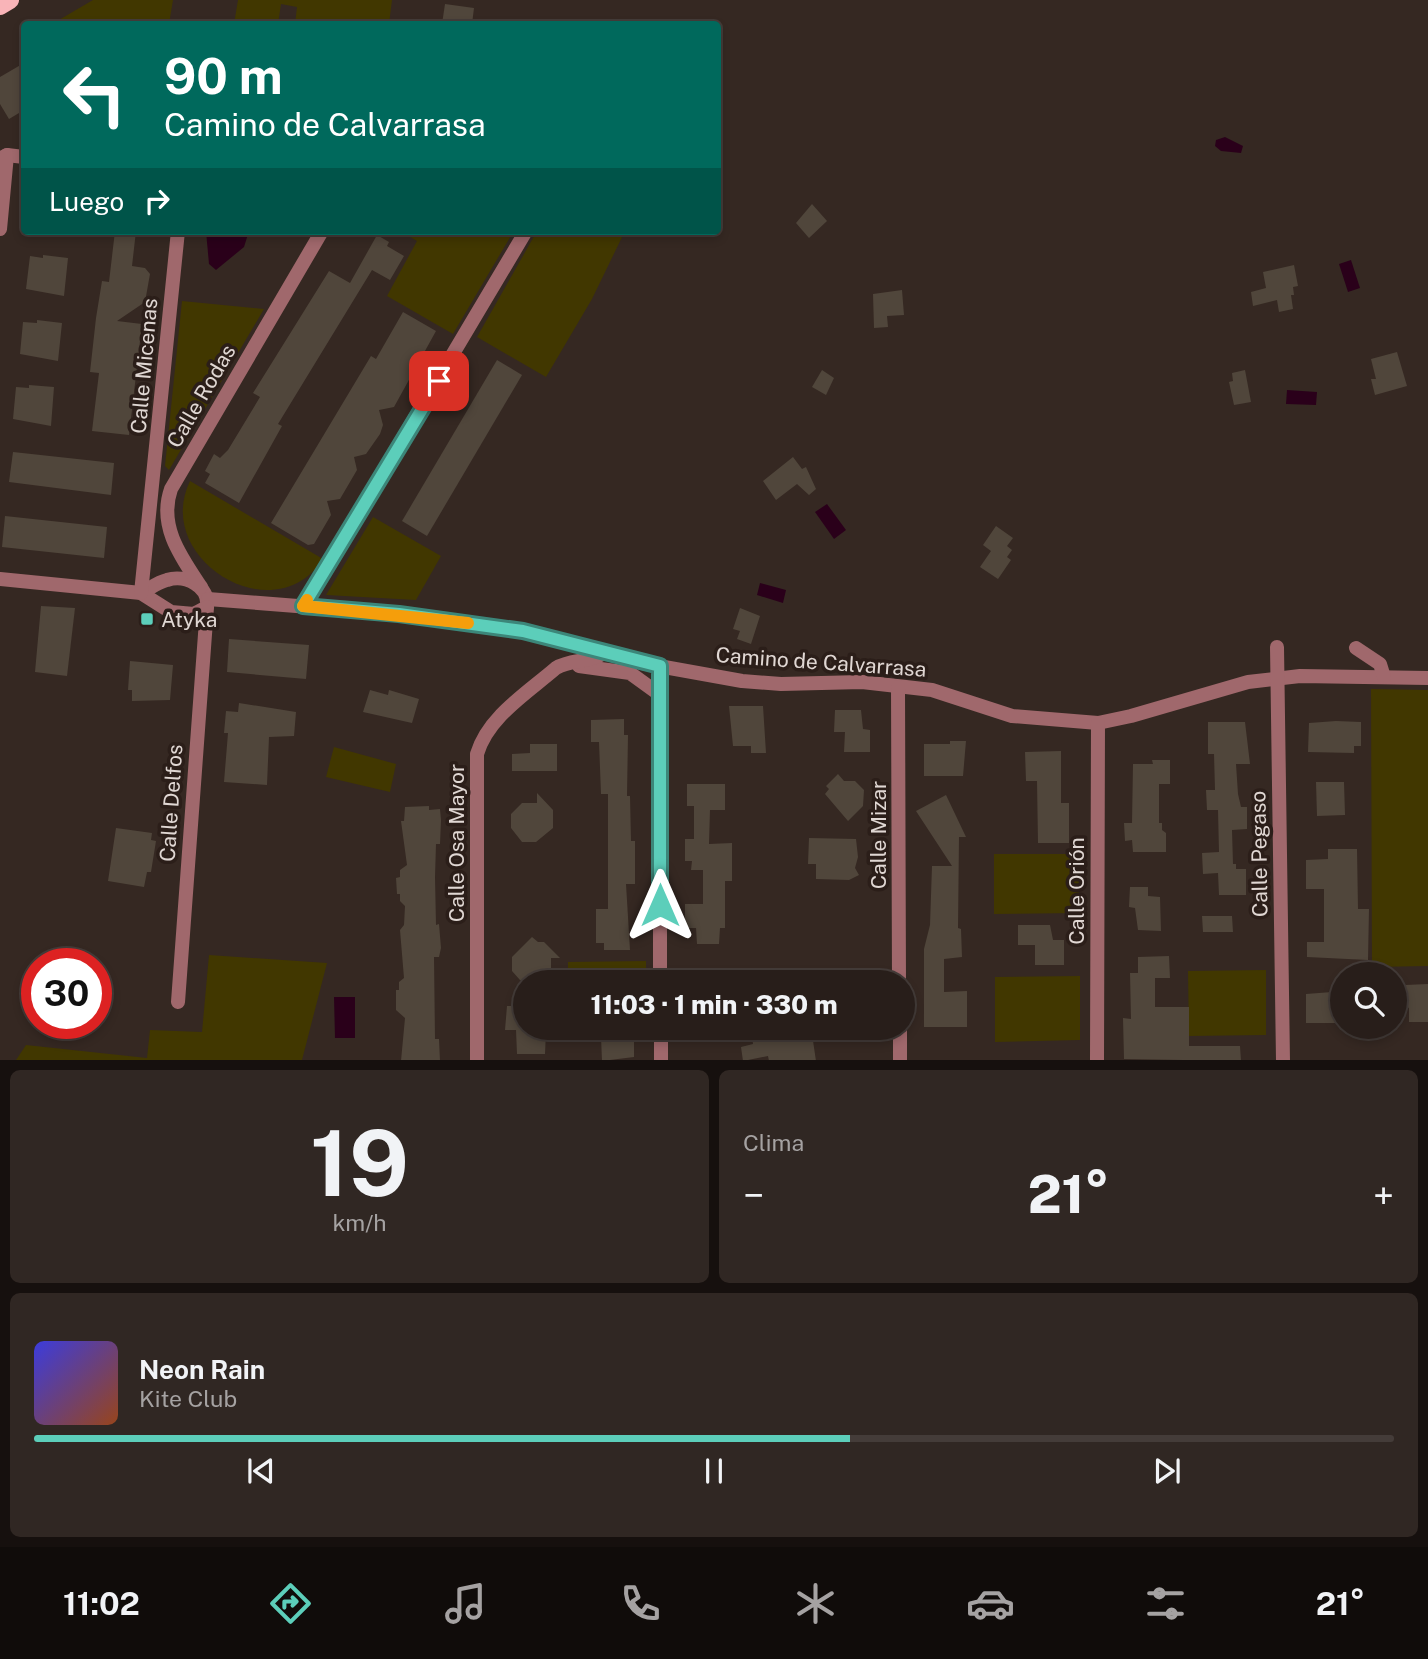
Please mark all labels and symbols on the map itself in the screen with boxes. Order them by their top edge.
street label: Calle Micenas [126,297,162,435]
street label: Calle Rodas [161,340,241,452]
pin [409,351,469,411]
place label: Atyka [161,607,217,632]
marker: Atyka [139,611,155,627]
street label: Camino de Calvarrasa [715,642,927,682]
street label: Calle Delfos [154,743,188,863]
street label: Calle Osa Mayor [444,764,469,922]
street label: Calle Mizar [866,781,891,889]
street label: Calle Pegaso [1245,791,1273,917]
street label: Calle Orión [1064,837,1089,945]
position arrow [623,868,697,942]
speed limit sign: 30 [21,948,112,1039]

